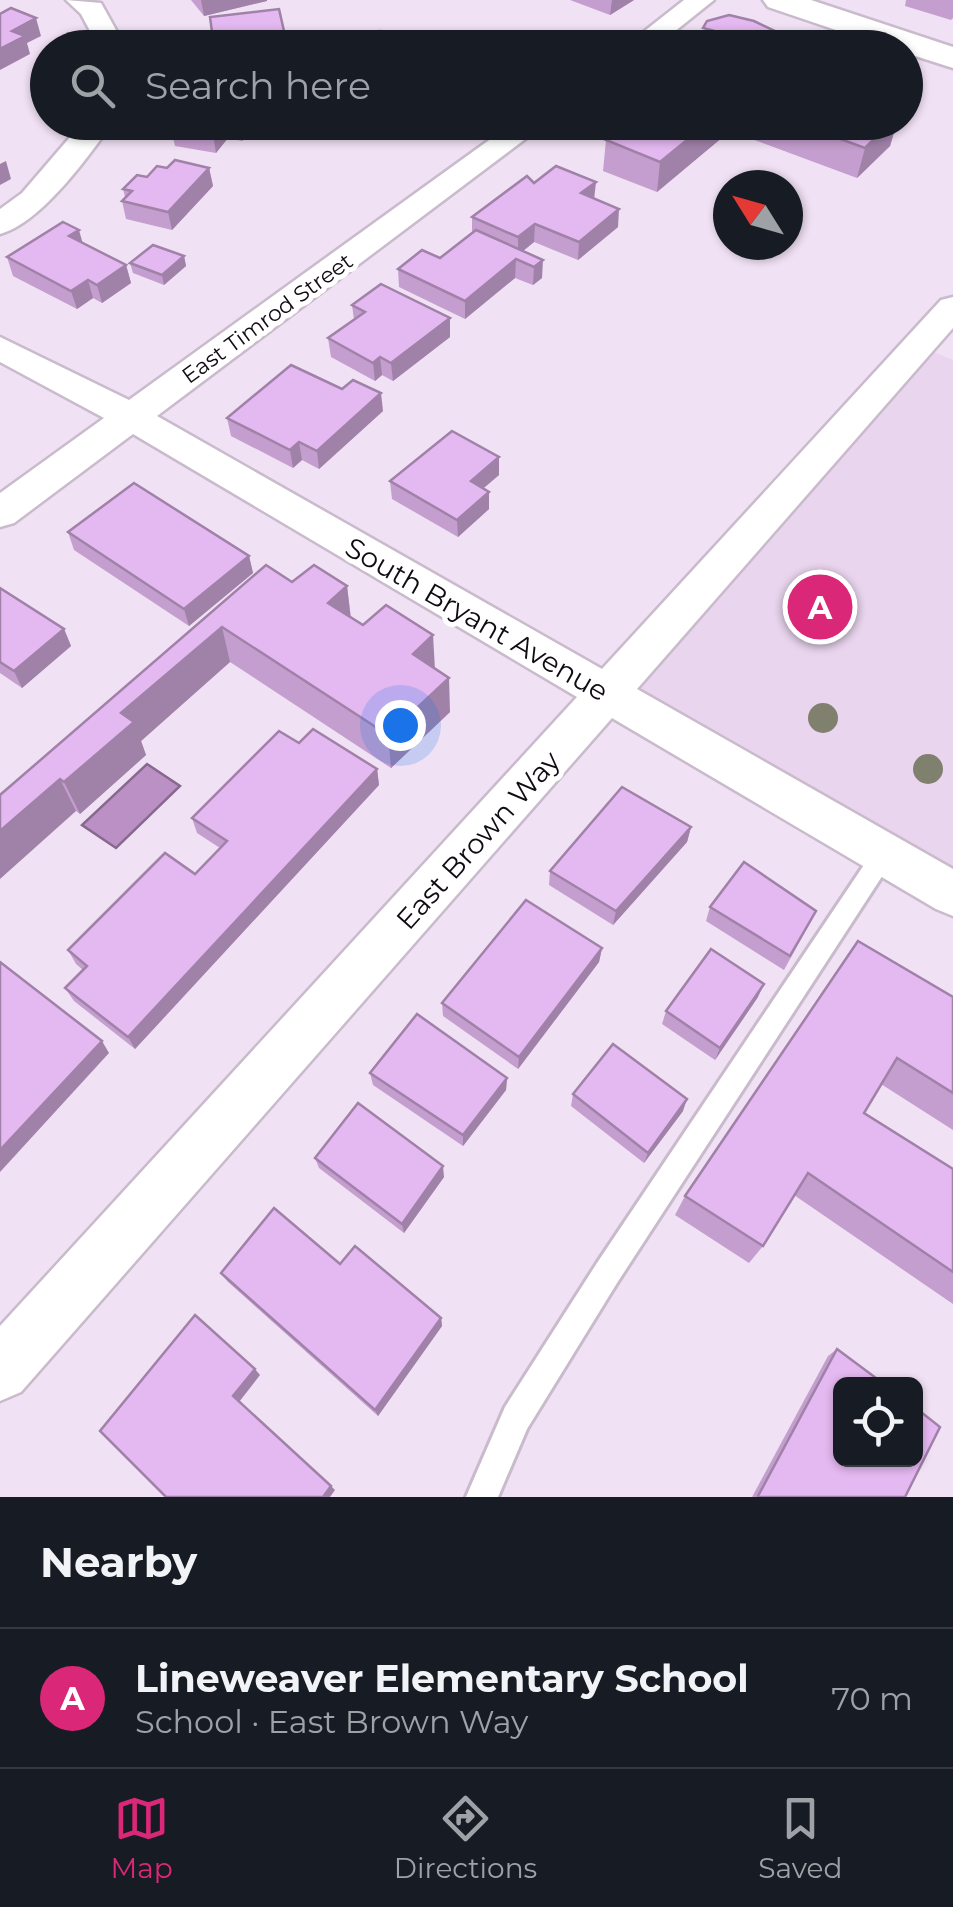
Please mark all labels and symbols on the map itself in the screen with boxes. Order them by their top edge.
north arrow [713,170,803,260]
street label: East Timrod Street [177,247,358,389]
street label: South Bryant Avenue [340,530,614,708]
pin: A [788,570,852,644]
your location [375,700,426,751]
street label: East Brown Way [389,743,568,936]

